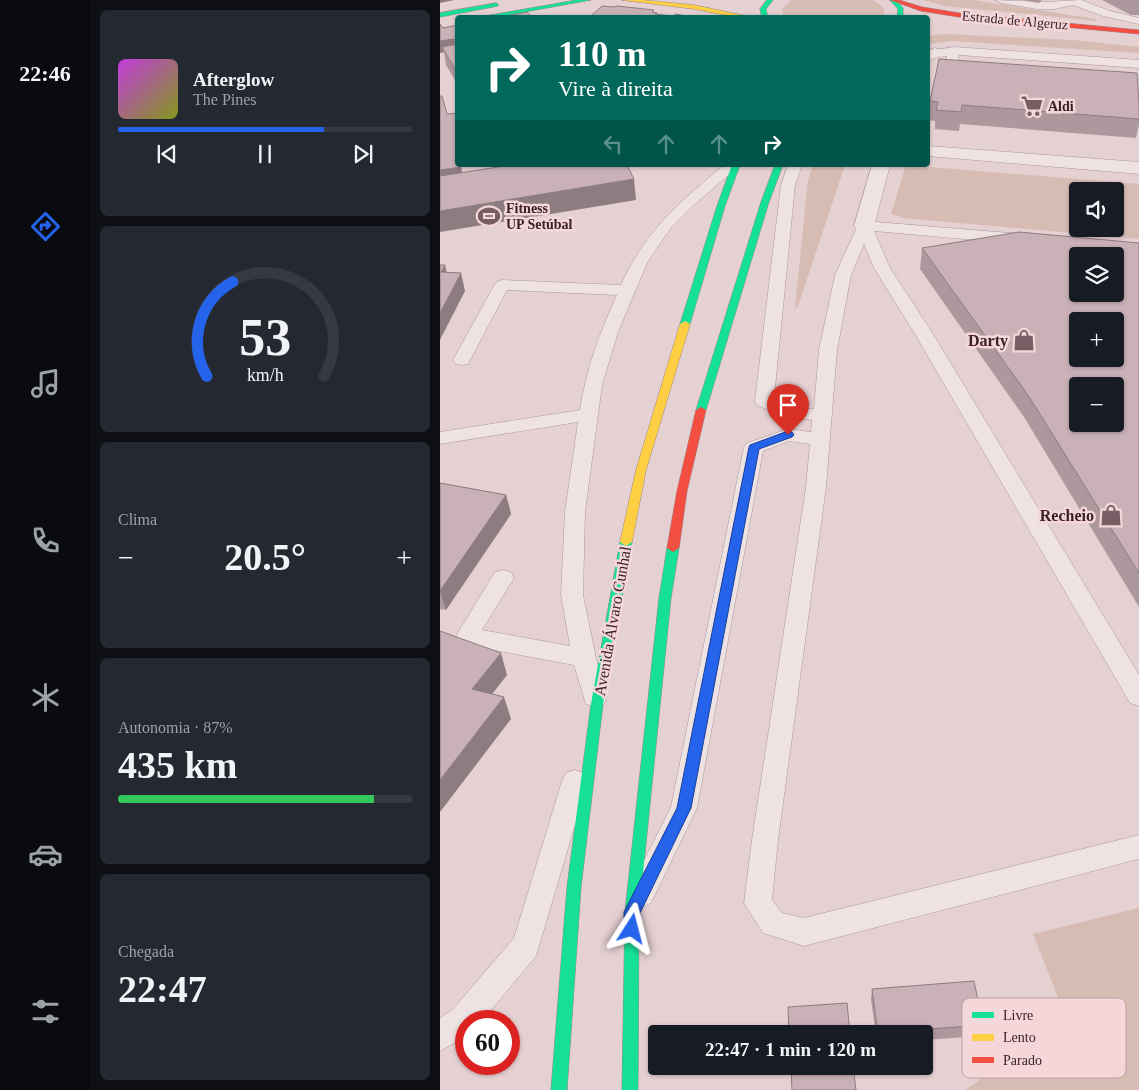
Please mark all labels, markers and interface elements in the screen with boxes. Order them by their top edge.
street label: Estrada de Algeruz [961,8,1069,33]
icon: right [475,35,540,100]
text: 110 m [558,35,646,74]
text: 22:46 [19,61,71,86]
text: Afterglow [193,69,274,90]
text: Vire à direita [558,76,673,101]
text: The Pines [193,91,257,108]
supermarket icon: Aldi [1019,93,1045,119]
place label: Aldi [1048,99,1074,114]
icon: left [599,130,627,158]
icon: ahead [652,130,680,158]
icon: ahead [705,130,733,158]
icon: right [758,130,786,158]
icon: previous [153,140,181,168]
icon: pause [251,140,279,168]
icon: next [349,140,377,168]
map controls [1069,182,1124,432]
button: sound [1069,182,1124,237]
place label: Fitness UP Setúbal [506,201,573,232]
sports icon: Fitness UP Setúbal [476,203,502,229]
icon: directions [28,209,63,244]
button: layers [1069,247,1124,302]
text: 53 [239,309,291,366]
button: + [1069,312,1124,367]
shop icon: Darty [1011,327,1037,353]
place label: Darty [968,332,1008,350]
text: km/h [247,365,283,385]
icon: music [28,366,63,401]
button: − [1069,377,1124,432]
pin [767,384,809,435]
icon: arrive [774,391,802,419]
shop icon: Recheio [1098,502,1124,528]
place label: Recheio [1040,507,1094,524]
text: Clima [118,511,157,528]
icon: phone [28,523,63,558]
text: 20.5° [224,536,306,578]
text: − [118,542,134,573]
text: + [396,542,412,573]
street label: Avenida Álvaro Cunhal [590,544,634,697]
icon: climate [28,680,63,715]
text: Autonomia · 87% [118,719,233,736]
text: 435 km [118,744,237,786]
icon: car [28,837,63,872]
position arrow [605,902,657,954]
text: Chegada [118,943,174,960]
text: 22:47 [118,968,207,1010]
icon: filters [28,994,63,1029]
legend [962,998,1126,1078]
text: Livre [1003,1008,1033,1023]
speed limit sign: 60 [455,1010,520,1075]
text: Lento [1003,1030,1036,1045]
text: 22:47 · 1 min · 120 m [705,1039,876,1060]
text: Parado [1003,1053,1042,1068]

